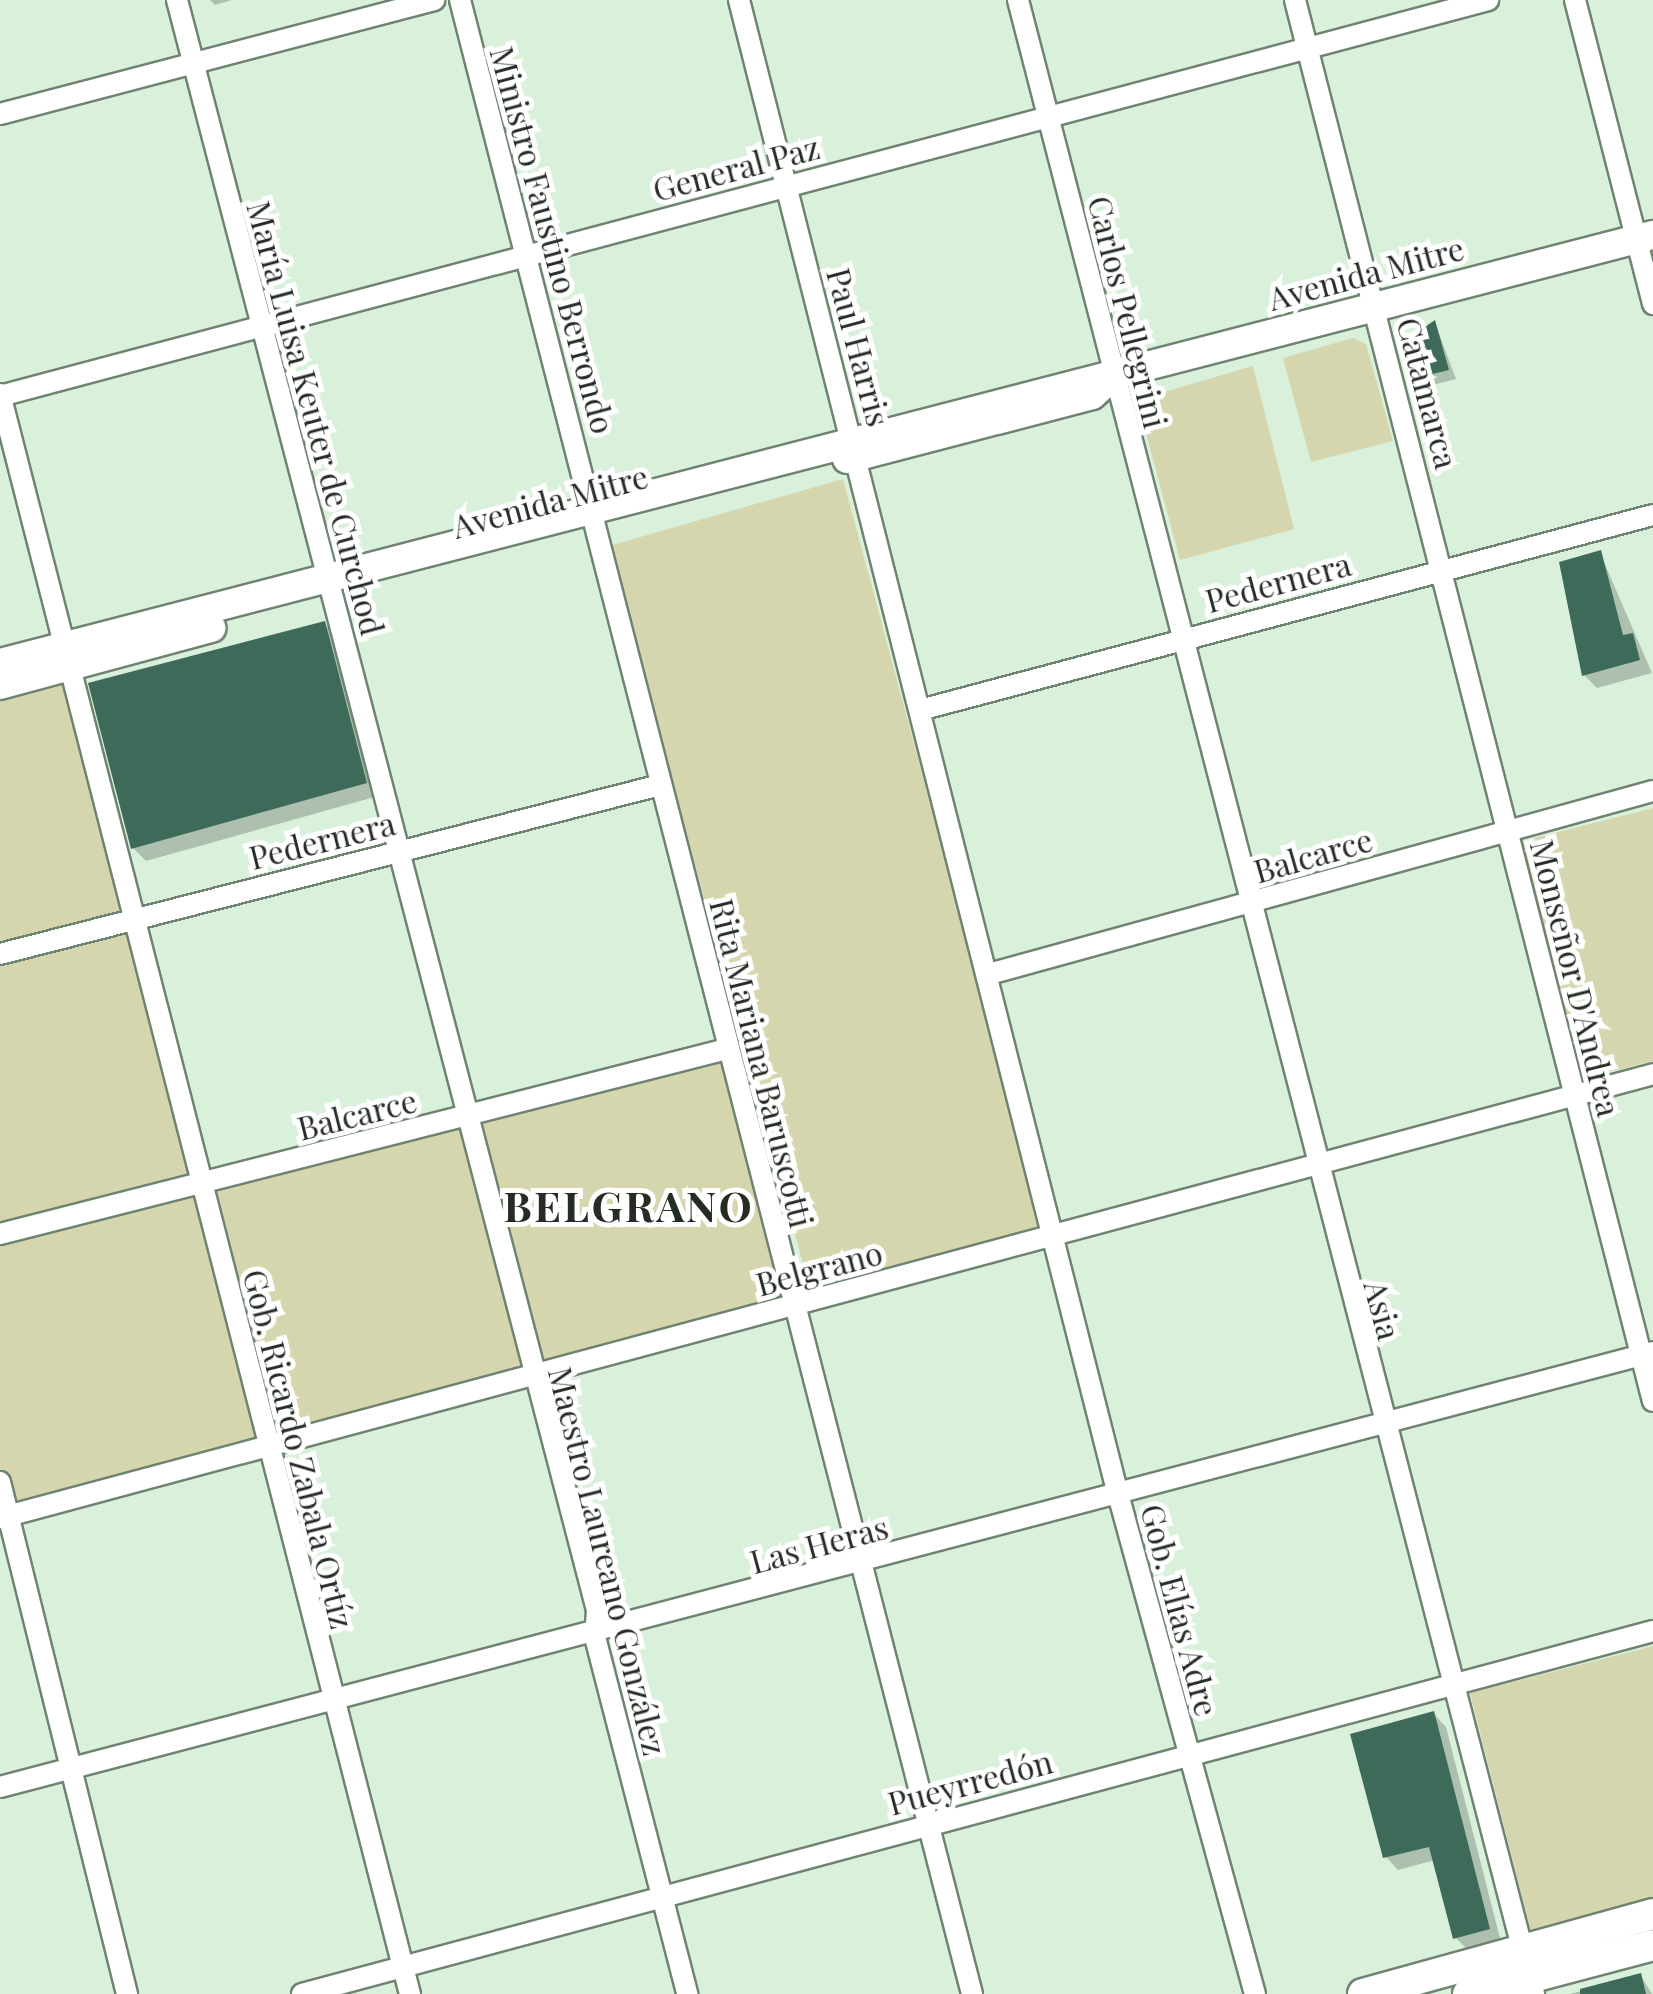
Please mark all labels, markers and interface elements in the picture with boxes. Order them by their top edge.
street label: Ministro Faustino Berrondo [483,42,623,438]
street label: General Paz [648,127,824,209]
street label: Carlos Pellegrini [1081,192,1175,432]
street label: María Luisa Keuter de Curchod [239,196,393,640]
street label: Avenida Mitre [1264,228,1468,318]
street label: Paul Harris [819,264,899,430]
street label: Catamarca [1389,313,1467,473]
street label: Avenida Mitre [448,456,652,546]
street label: Pedernera [1201,544,1355,620]
street label: Pedernera [245,803,399,877]
street label: Balcarce [1249,820,1377,890]
street label: Monseñor D'Andrea [1523,835,1629,1121]
street label: Rita Mariana Baruscotti [702,894,822,1232]
street label: Balcarce [293,1081,421,1147]
district label: BELGRANO [504,1180,754,1230]
street label: Belgrano [752,1233,886,1303]
street label: Gob. Ricardo Zabala Ortíz [236,1265,362,1633]
street label: Asia [1357,1276,1409,1344]
street label: Maestro Laureano González [541,1363,675,1759]
street label: Gob. Elías Adre [1133,1499,1227,1721]
street label: Las Heras [746,1507,892,1581]
street label: Pueyrredón [884,1742,1056,1822]

